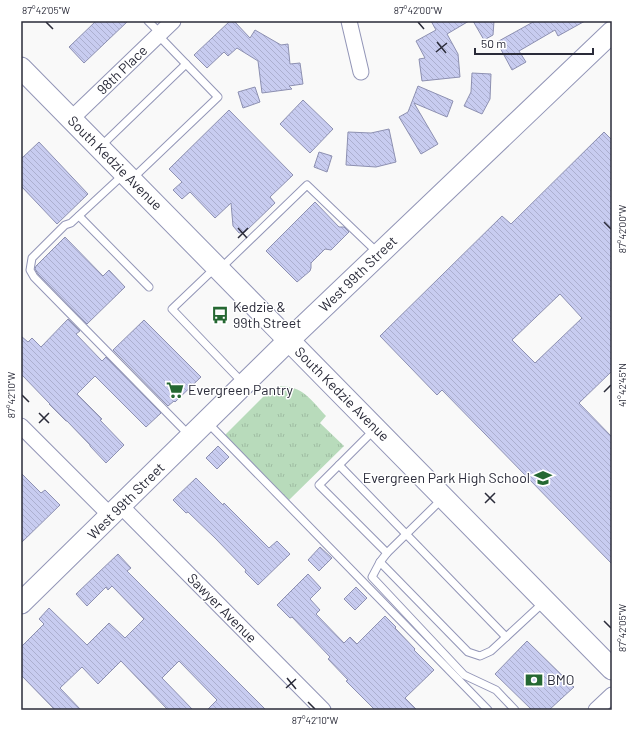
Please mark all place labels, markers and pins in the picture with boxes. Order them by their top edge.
place label: Kedzie & 99th Street [233,298,301,331]
bus stop icon: Kedzie & 99th Street [210,305,230,325]
supermarket icon: Evergreen Pantry [165,380,185,400]
place label: Evergreen Pantry [188,381,294,398]
school or university icon: Evergreen Park High School [533,468,553,488]
place label: Evergreen Park High School [363,469,530,486]
bank icon: BMO [524,670,544,690]
place label: BMO [547,671,575,688]

